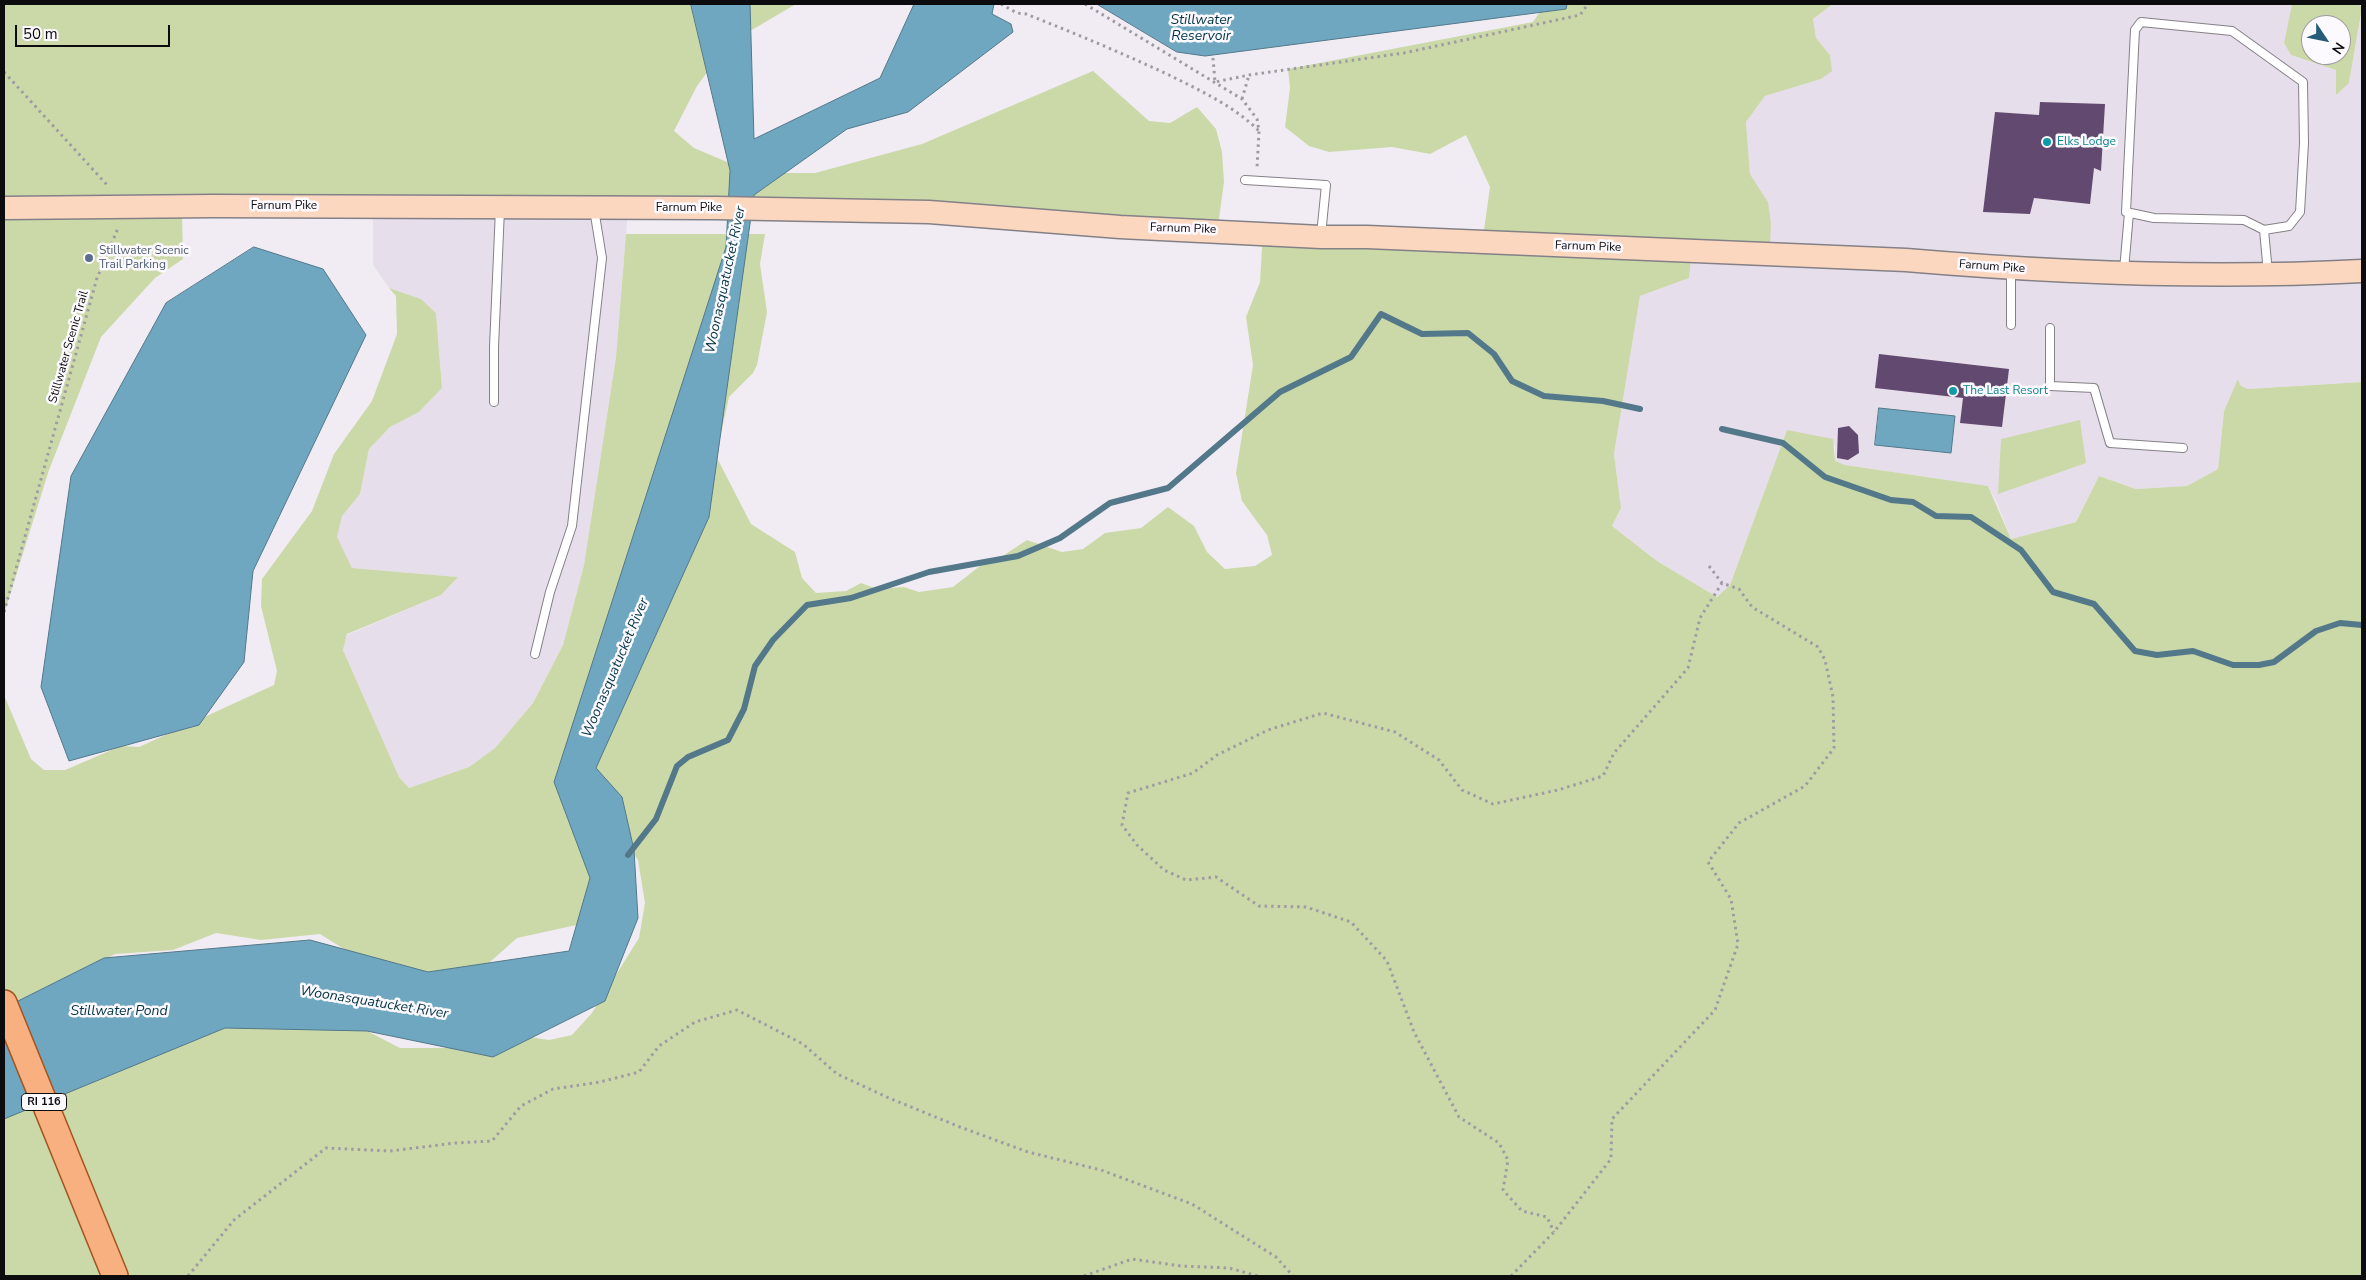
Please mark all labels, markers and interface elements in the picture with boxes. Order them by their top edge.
water label: Stillwater Reservoir [1170,13,1232,46]
scale bar [18,15,172,47]
north arrow [2301,15,2351,65]
text: 50 m [23,24,58,44]
text: N [2327,38,2349,58]
place label: Elks Lodge [2057,135,2116,149]
marker: Elks Lodge [2041,136,2053,148]
street label: Farnum Pike [251,199,317,213]
street label: Farnum Pike [656,201,722,215]
water label: Woonasquatucket River [702,205,750,355]
street label: Farnum Pike [1150,221,1216,237]
street label: Farnum Pike [1555,239,1621,255]
place label: Stillwater Scenic Trail Parking [99,244,189,272]
marker: Stillwater Scenic Trail Parking [83,252,95,264]
street label: Farnum Pike [1958,257,2026,277]
street label: Stillwater Scenic Trail [46,289,92,405]
place label: The Last Resort [1963,384,2048,398]
marker: The Last Resort [1947,385,1959,397]
water label: Woonasquatucket River [579,596,653,740]
water label: Woonasquatucket River [299,983,449,1023]
water label: Stillwater Pond [70,1004,168,1020]
road number: RI 116 [22,1094,66,1110]

